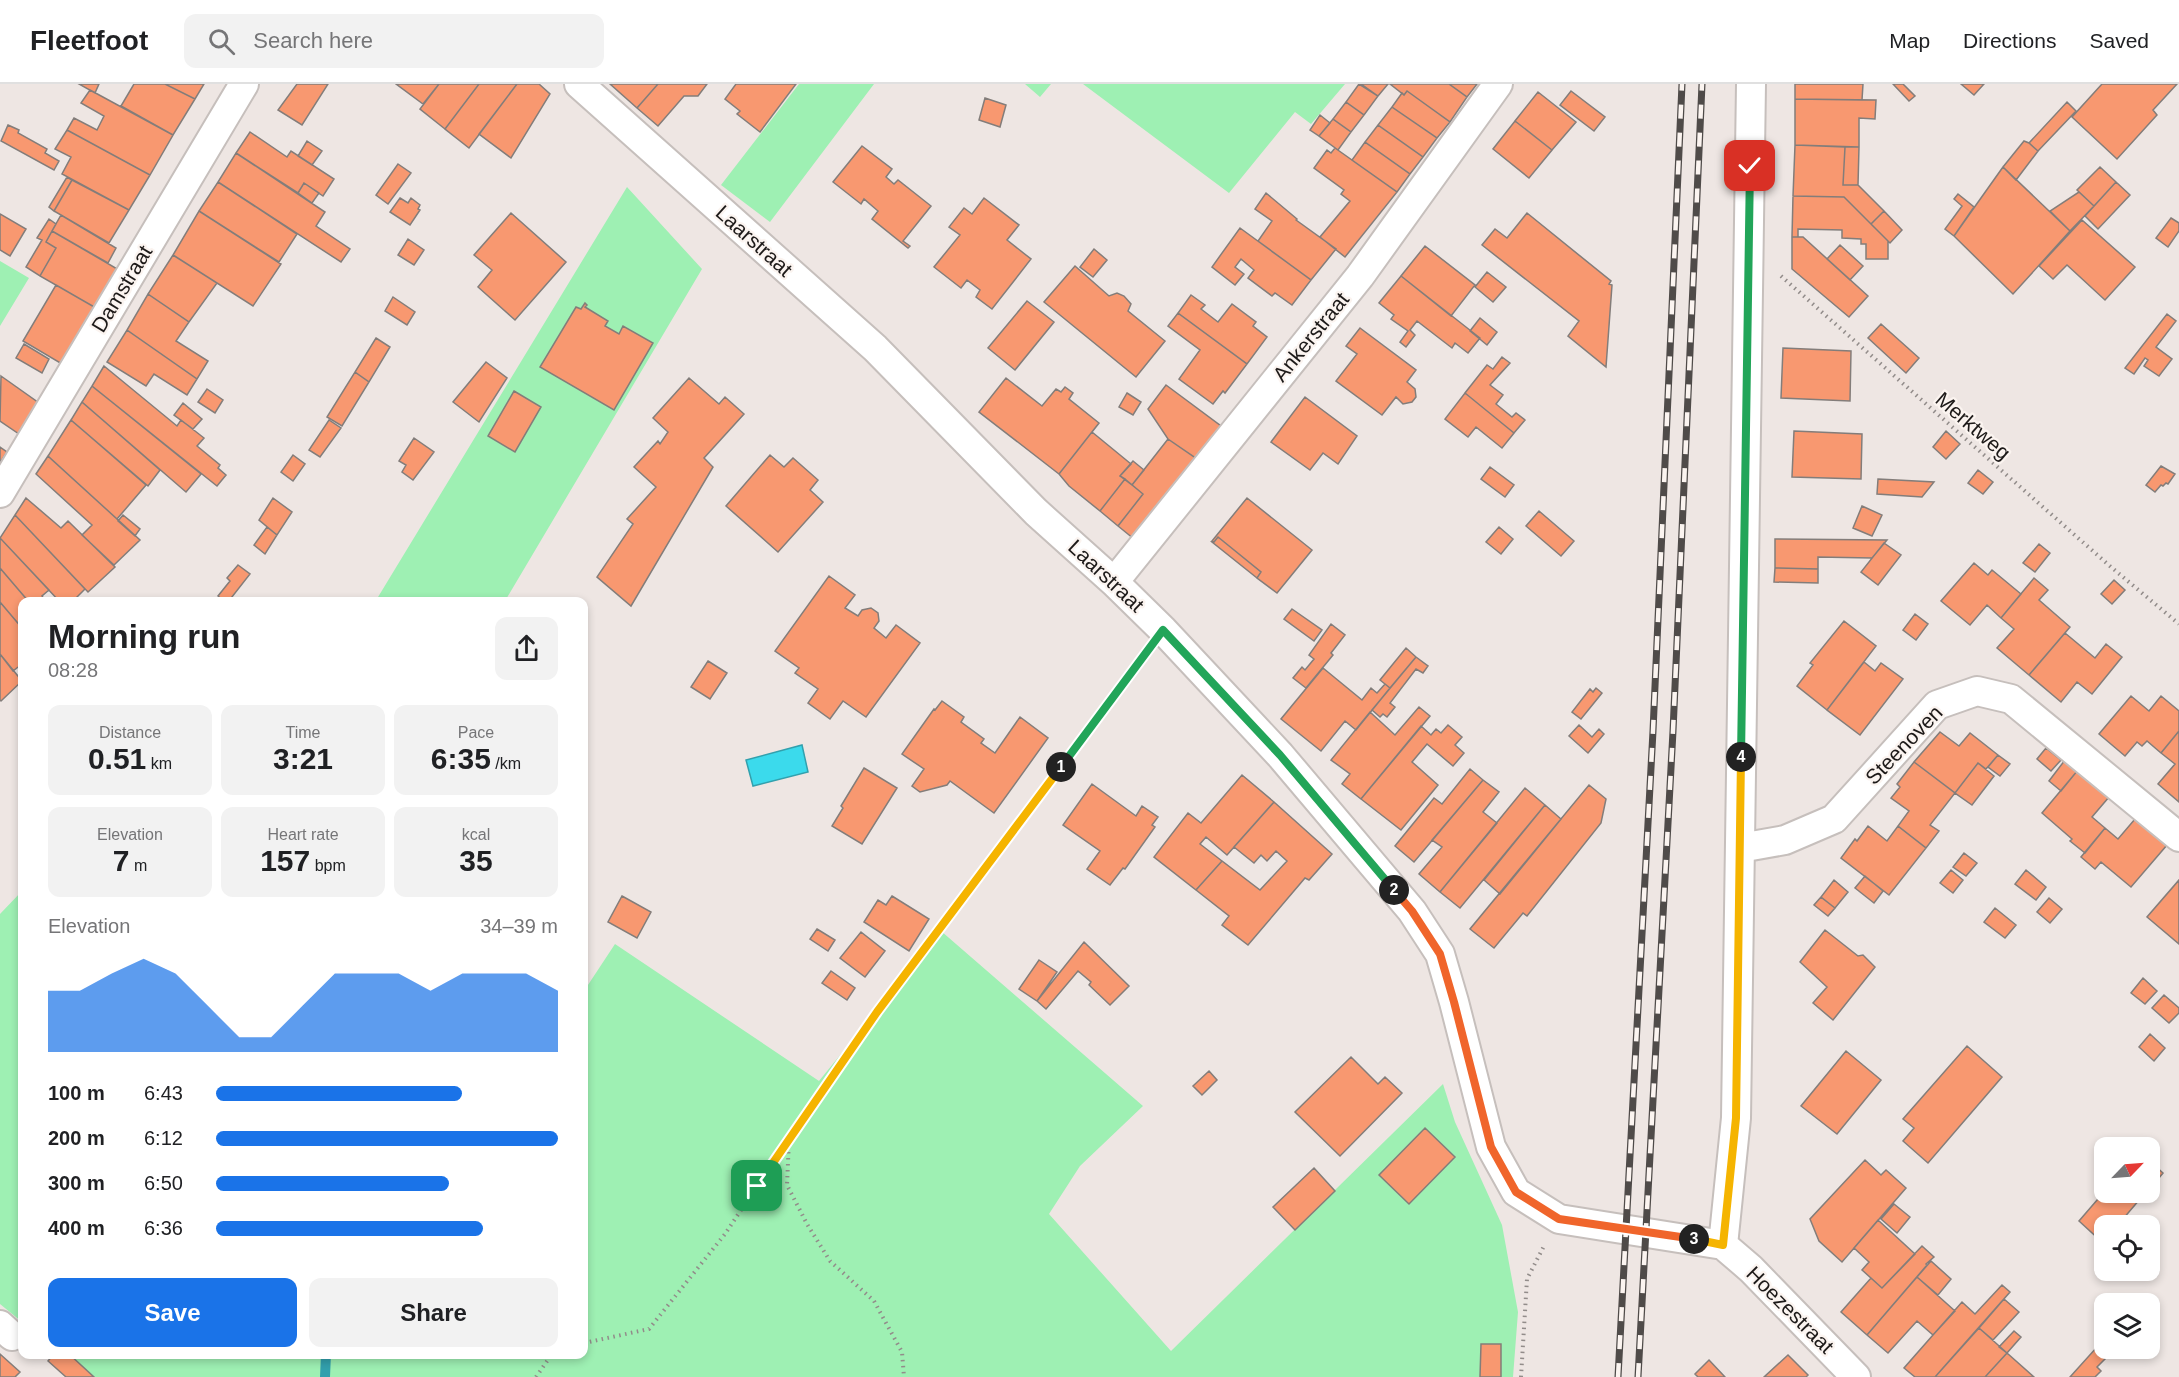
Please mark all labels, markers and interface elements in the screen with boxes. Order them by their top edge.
search box [184,14,604,68]
text: Fleetfoot [30,25,148,56]
icon: search [205,25,238,58]
text: Search here [253,28,373,53]
text: Map [1889,29,1930,52]
text: Directions [1963,29,2056,52]
text: Saved [2089,29,2149,52]
pin [1724,140,1775,191]
icon: check [1733,149,1766,182]
street label: Laarstraat [712,200,797,281]
street label: Damstraat [87,241,156,336]
street label: Ankerstraat [1268,288,1353,386]
street label: Merktweg [1931,387,2015,464]
street label: Laarstraat [1064,535,1149,616]
button: share [495,617,558,680]
text: Morning run [48,618,240,655]
text: 08:28 [48,659,98,681]
street label: Steenoven [1860,701,1947,789]
text: Distance [99,724,161,741]
text: Time [286,724,320,741]
text: Pace [458,724,494,741]
text: 0.51 [88,742,146,775]
text: 3:21 [273,742,333,775]
text: 6:35 [431,742,491,775]
pin: 4 [1726,742,1756,772]
text: 4 [1737,748,1745,765]
pin: 1 [1046,752,1076,782]
text: km [146,755,172,772]
text: /km [491,755,521,772]
text: 1 [1057,758,1065,775]
text: Elevation [97,826,163,843]
text: Heart rate [267,826,339,843]
text: kcal [462,826,490,843]
text: 7 [113,844,129,877]
text: 157 [260,844,310,877]
text: 35 [459,844,493,877]
text: m [129,857,147,874]
text: bpm [310,857,346,874]
pin: 2 [1379,875,1409,905]
text: 2 [1390,881,1398,898]
text: Elevation [48,915,130,937]
text: 34–39 m [480,915,558,937]
text: 100 m [48,1082,105,1104]
text: 6:43 [144,1082,183,1104]
text: 200 m [48,1127,105,1149]
text: 6:12 [144,1127,183,1149]
north arrow [2094,1137,2160,1203]
map controls [2094,1137,2160,1359]
pin [731,1160,782,1211]
icon: arrive [740,1169,773,1202]
text: 300 m [48,1172,105,1194]
text: 6:50 [144,1172,183,1194]
button: locate [2094,1215,2160,1281]
text: 400 m [48,1217,105,1239]
text: 6:36 [144,1217,183,1239]
pin: 3 [1679,1224,1709,1254]
text: 3 [1690,1230,1698,1247]
street label: Hoezestraat [1742,1261,1839,1358]
button: Save [48,1278,297,1347]
button: Share [309,1278,558,1347]
button: layers [2094,1293,2160,1359]

